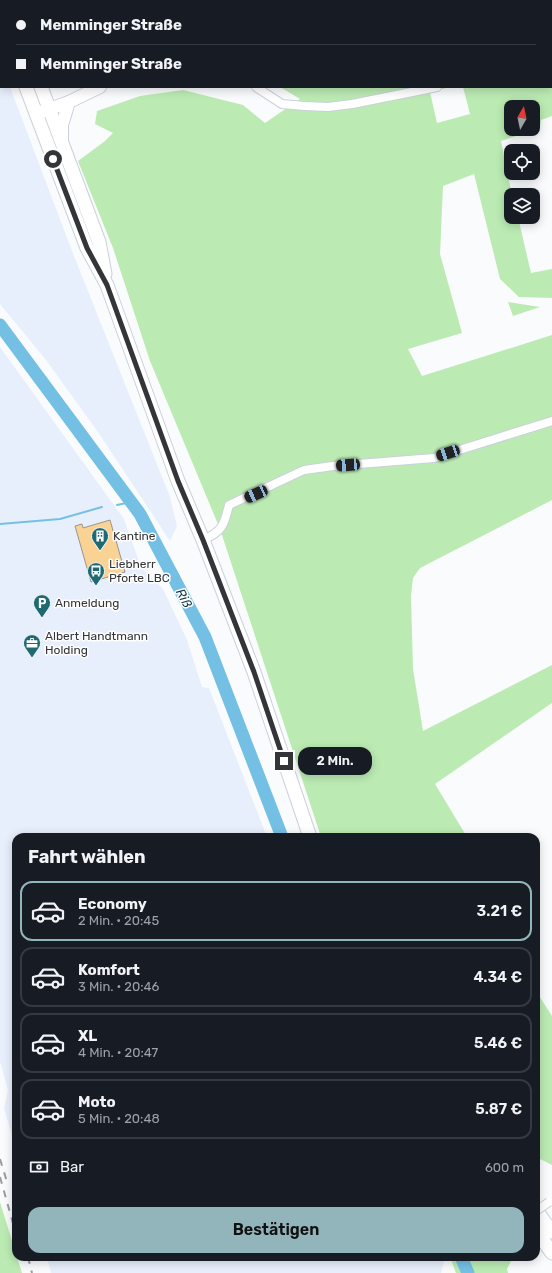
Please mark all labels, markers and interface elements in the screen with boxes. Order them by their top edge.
text: Memminger Straße [40,16,182,34]
text: Memminger Straße [40,55,182,73]
north arrow [504,100,540,136]
map controls [504,100,540,224]
button: locate [504,144,540,180]
route start [44,150,62,168]
button: layers [504,188,540,224]
car [435,444,461,462]
car [336,458,360,472]
car [243,484,269,504]
building icon: Kantine [90,526,110,551]
place label: Kantine [113,529,156,543]
place label: Liebherr Pforte LBC [109,557,170,585]
bus stop icon: Liebherr Pforte LBC [86,561,106,586]
water label: Riß [173,586,195,610]
parking icon: Anmeldung [32,593,52,618]
place label: Anmeldung [55,596,119,610]
place label: Albert Handtmann Holding [45,629,148,657]
office icon: Albert Handtmann Holding [22,633,42,658]
callout: 2 Min. [298,747,372,775]
route end [275,752,293,770]
text: 2 Min. [316,753,354,768]
text: Fahrt wählen [28,846,146,868]
icon: car [30,893,66,929]
text: Economy [78,895,147,913]
text: 3.21 € [477,902,522,920]
text: 2 Min. · 20:45 [78,913,159,928]
icon: car [30,959,66,995]
text: Komfort [78,961,140,979]
text: 4.34 € [473,968,522,986]
text: 3 Min. · 20:46 [78,979,159,994]
icon: car [30,1025,66,1061]
text: XL [78,1027,97,1045]
text: 5.46 € [474,1034,522,1052]
text: 4 Min. · 20:47 [78,1045,158,1060]
icon: car [30,1091,66,1127]
text: Moto [78,1093,116,1111]
text: 5.87 € [475,1100,522,1118]
text: 5 Min. · 20:48 [78,1111,160,1126]
icon: cash [28,1156,50,1178]
text: Bar [60,1158,84,1176]
text: 600 m [485,1160,524,1175]
button: Bestätigen [28,1207,524,1253]

